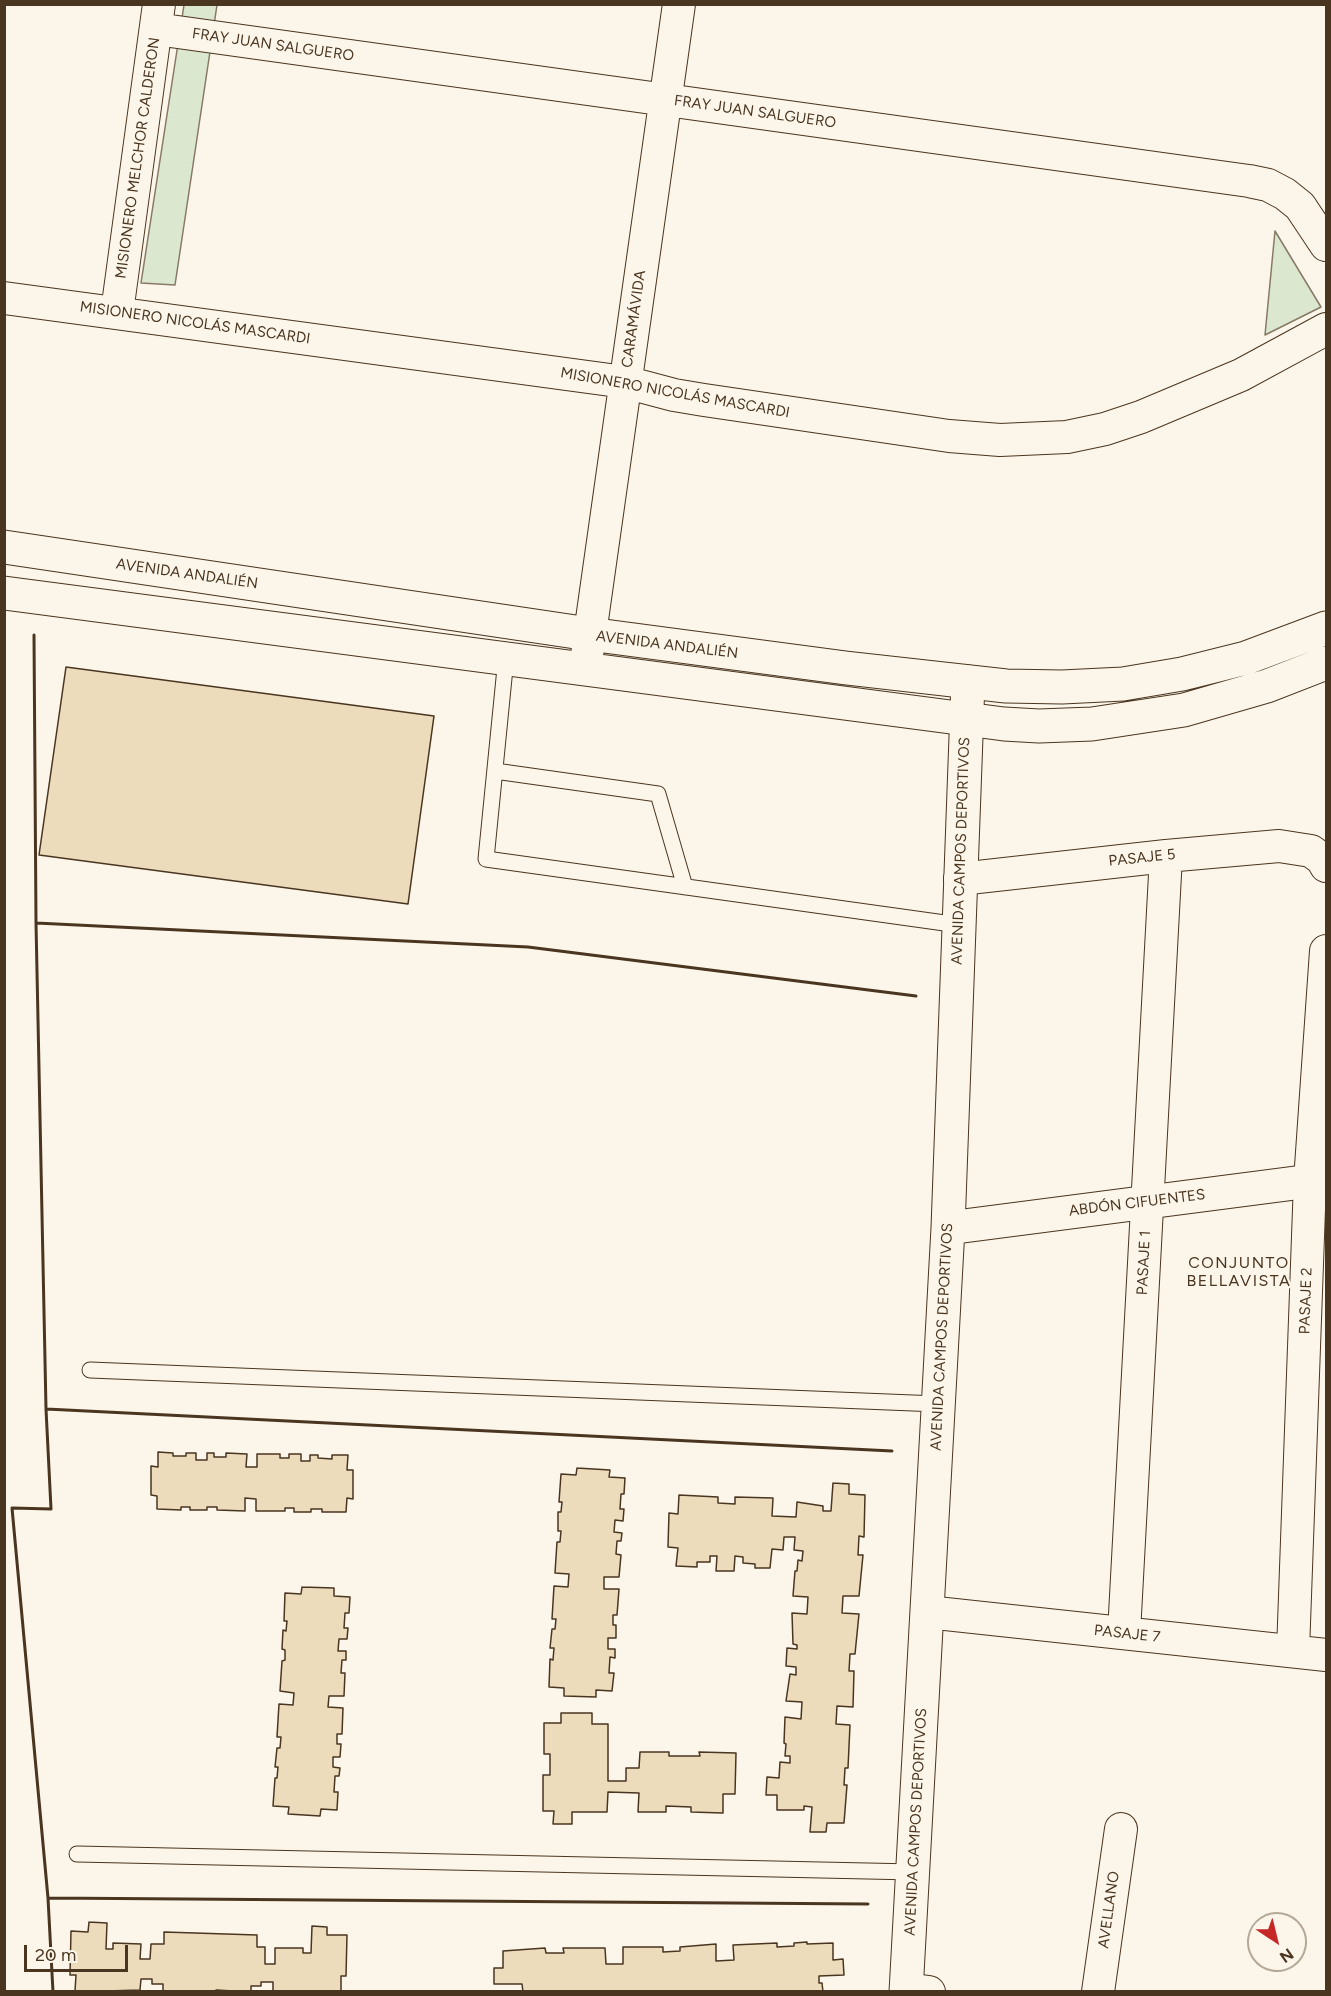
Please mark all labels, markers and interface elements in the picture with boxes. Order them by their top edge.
street label: FRAY JUAN SALGUERO [191,25,355,65]
street label: MISIONERO MELCHOR CALDERON [112,36,164,280]
street label: FRAY JUAN SALGUERO [673,92,837,132]
street label: CARAMÁVIDA [618,269,650,369]
street label: MISIONERO NICOLÁS MASCARDI [79,298,311,348]
street label: MISIONERO NICOLÁS MASCARDI [559,364,791,422]
street label: AVENIDA ANDALIÉN [115,555,259,593]
street label: AVENIDA ANDALIÉN [595,627,739,663]
street label: AVENIDA CAMPOS DEPORTIVOS [948,737,974,965]
street label: PASAJE 5 [1108,846,1176,870]
street label: ABDÓN CIFUENTES [1068,1186,1206,1220]
street label: AVENIDA CAMPOS DEPORTIVOS [927,1223,957,1451]
street label: PASAJE 1 [1133,1230,1155,1296]
district label: CONJUNTO BELLAVISTA [1187,1253,1291,1291]
street label: PASAJE 2 [1296,1267,1316,1335]
street label: PASAJE 7 [1093,1622,1161,1646]
street label: AVENIDA CAMPOS DEPORTIVOS [901,1708,931,1936]
street label: AVELLANO [1095,1870,1123,1950]
north arrow [1247,1912,1307,1972]
scale bar [27,1933,130,1971]
text: 20 m [35,1944,76,1966]
text: N [1276,1944,1297,1967]

